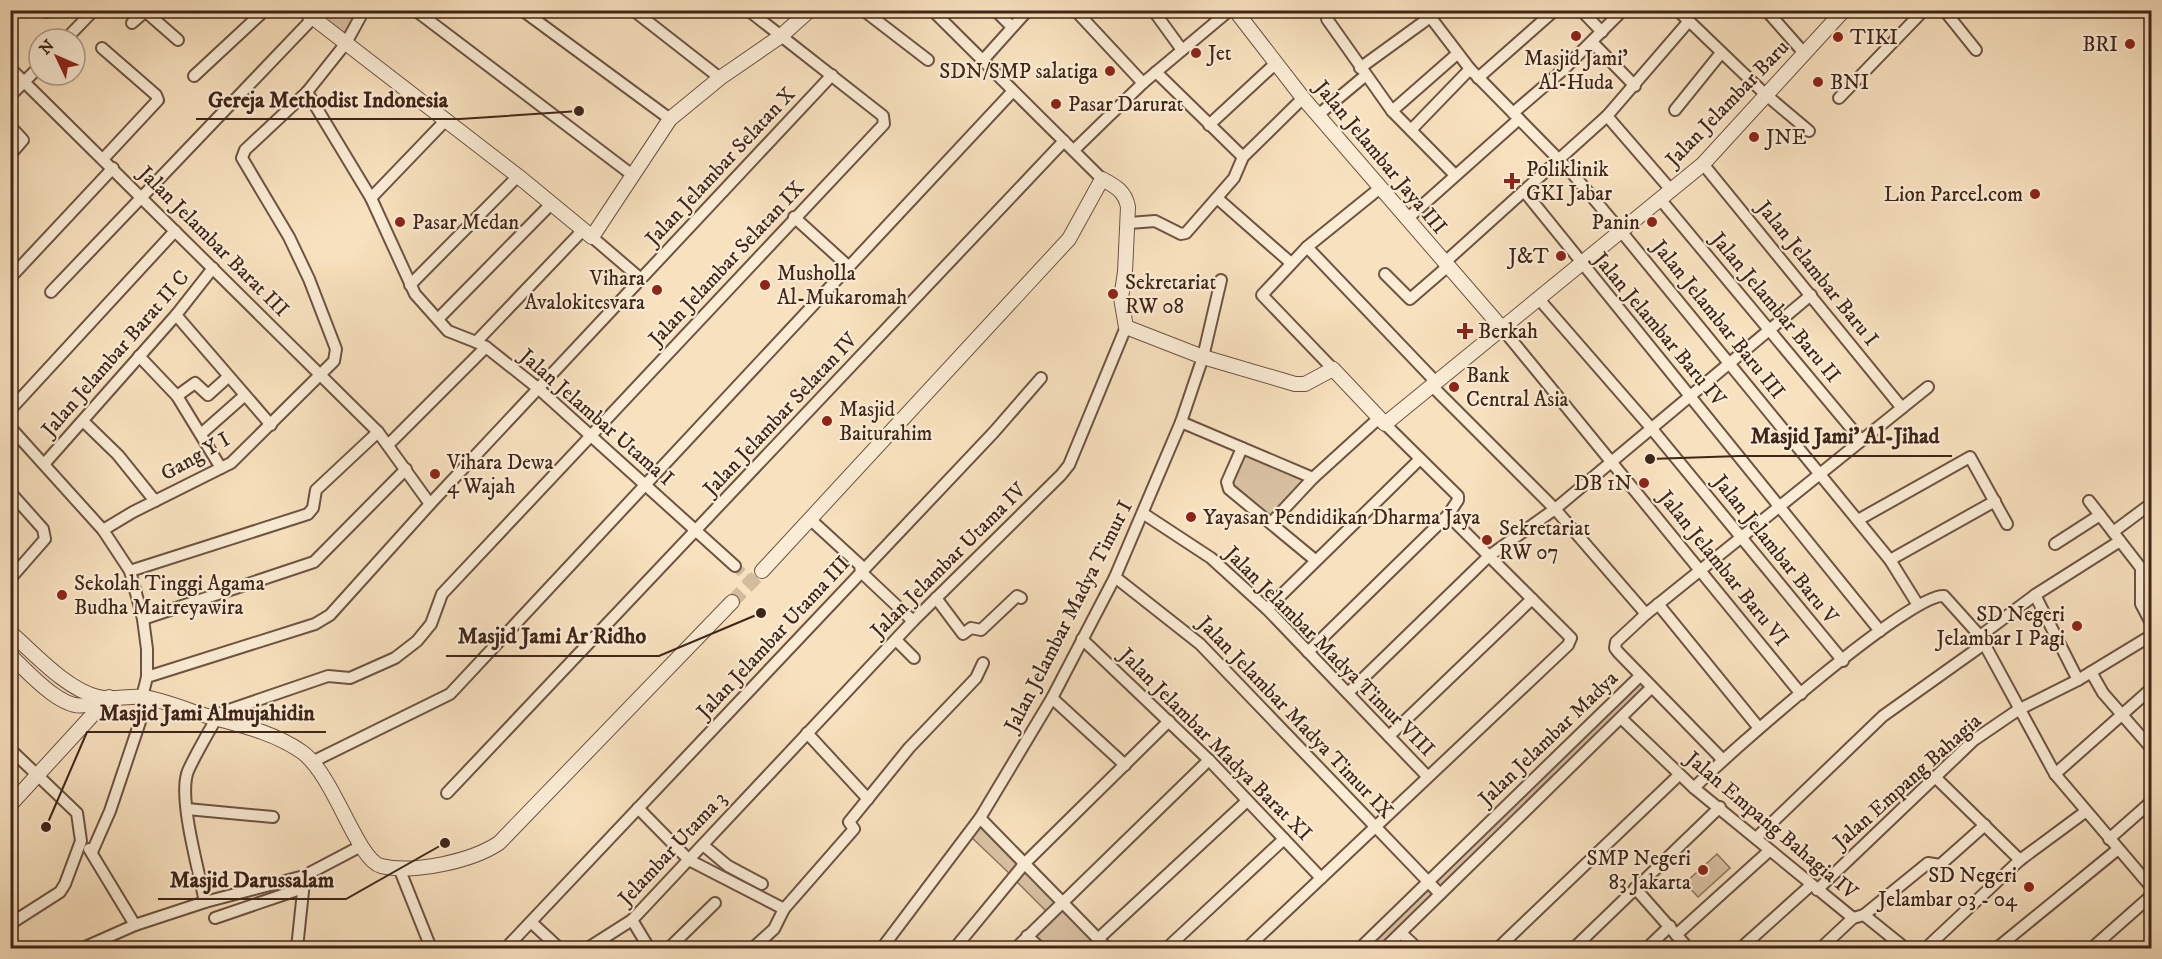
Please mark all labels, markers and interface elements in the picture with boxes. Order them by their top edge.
place label: TIKI [1850,25,1898,51]
north arrow [27,27,87,87]
marker: Masjid Jami' Al-Huda [1569,29,1583,43]
marker: TIKI [1831,30,1845,44]
place label: BRI [2082,32,2118,58]
street label: Jalan Jelambar Baru [1659,35,1795,174]
text: N [35,36,59,59]
marker: BRI [2123,37,2137,51]
place label: Jet [1206,41,1232,67]
marker: Jet [1189,46,1203,60]
place label: Masjid Jami' Al-Huda [1524,46,1628,96]
place label: SDN/SMP salatiga [939,59,1098,85]
marker: SDN/SMP salatiga [1103,64,1117,78]
place label: BNI [1830,70,1869,96]
street label: Jalan Jelambar Jaya III [1307,74,1452,240]
marker: BNI [1811,75,1825,89]
callout: Gereja Methodist Indonesia [196,79,460,119]
street label: Jalan Jelambar Selatan X [639,82,801,253]
text: Gereja Methodist Indonesia [208,87,449,115]
place label: Pasar Darurat [1068,92,1184,118]
marker: Pasar Darurat [1049,97,1063,111]
place label: JNE [1764,125,1807,151]
marker: JNE [1747,130,1761,144]
place label: Poliklinik GKI Jabar [1526,157,1612,207]
street label: Jalan Jelambar Barat III [131,160,294,322]
marker: Poliklinik GKI Jabar [1503,172,1521,190]
street label: Jalan Jelambar Selatan IX [642,176,810,353]
place label: Lion Parcel.com [1884,182,2023,208]
marker: Lion Parcel.com [2028,187,2042,201]
street label: Jalan Jelambar Baru I [1749,194,1884,352]
place label: Pasar Medan [412,210,519,236]
place label: Panin [1592,210,1640,236]
marker: Pasar Medan [393,215,407,229]
marker: Panin [1645,215,1659,229]
street label: Jalan Jelambar Baru II [1703,226,1846,388]
street label: Jalan Jelambar Baru III [1645,233,1790,404]
place label: J&T [1506,244,1549,270]
street label: Jalan Jelambar Baru IV [1586,246,1732,412]
marker: J&T [1554,249,1568,263]
place label: Musholla Al-Mukaromah [777,261,907,311]
street label: Jalan Jelambar Barat II C [35,265,195,444]
place label: Vihara Avalokitesvara [524,266,645,316]
place label: Sekretariat RW 08 [1125,270,1216,320]
marker: Musholla Al-Mukaromah [758,278,772,292]
marker: Vihara Avalokitesvara [650,283,664,297]
marker: Sekretariat RW 08 [1106,287,1120,301]
place label: Berkah [1478,319,1538,345]
marker: Berkah [1456,322,1474,340]
street label: Jalan Jelambar Selatan IV [697,327,864,503]
street label: Jalan Jelambar Utama I [512,342,679,492]
place label: Bank Central Asia [1466,363,1569,413]
marker: Bank Central Asia [1447,380,1461,394]
place label: Masjid Baiturahim [839,397,933,447]
marker: Masjid Baiturahim [820,414,834,428]
callout: Masjid Jami' Al-Jihad [1739,416,1952,456]
text: Masjid Jami' Al-Jihad [1751,423,1941,451]
street label: Gang Y I [156,427,235,487]
place label: Vihara Dewa 4 Wajah [446,450,553,500]
marker: Vihara Dewa 4 Wajah [428,467,442,481]
street label: Jalan Jelambar Baru V [1706,468,1844,630]
place label: DB 1N [1574,471,1632,497]
marker: DB 1N [1637,476,1651,490]
street label: Jalan Jelambar Utama IV [864,477,1032,645]
street label: Jalan Jelambar Baru VI [1651,484,1794,652]
street label: Jalan Jelambar Madya Timur I [998,496,1139,738]
place label: Yayasan Pendidikan Dharma Jaya [1203,505,1480,531]
marker: Yayasan Pendidikan Dharma Jaya [1184,510,1198,524]
place label: Sekretariat RW 07 [1499,516,1590,566]
marker: Sekretariat RW 07 [1480,533,1494,547]
street label: Jalan Jelambar Madya Timur VIII [1217,540,1440,762]
street label: Jalan Jelambar Utama III [690,551,856,726]
place label: Sekolah Tinggi Agama Budha Maitreyawira [74,571,265,621]
marker: Sekolah Tinggi Agama Budha Maitreyawira [55,588,69,602]
place label: SD Negeri Jelambar I Pagi [1934,602,2065,652]
street label: Jalan Jelambar Madya Timur IX [1190,610,1399,824]
callout: Masjid Jami Ar Ridho [446,616,659,656]
marker: SD Negeri Jelambar I Pagi [2070,619,2084,633]
text: Masjid Jami Ar Ridho [458,623,646,651]
street label: Jalan Jelambar Madya Barat XI [1112,641,1317,847]
street label: Jalan Jelambar Madya [1472,666,1624,813]
callout: Masjid Jami Almujahidin [87,692,326,732]
text: Masjid Jami Almujahidin [99,700,315,728]
street label: Jalan Empang Bahagia [1827,708,1987,856]
street label: Jalan Empang Bahagia IV [1679,745,1863,906]
street label: Jelambar Utama 3 [612,786,732,913]
place label: SMP Negeri 83 Jakarta [1586,846,1691,896]
callout: Masjid Darussalam [158,859,346,899]
marker: SMP Negeri 83 Jakarta [1696,863,1710,877]
place label: SD Negeri Jelambar 03 - 04 [1876,863,2018,913]
text: Masjid Darussalam [170,867,335,895]
marker: SD Negeri Jelambar 03 - 04 [2022,880,2036,894]

